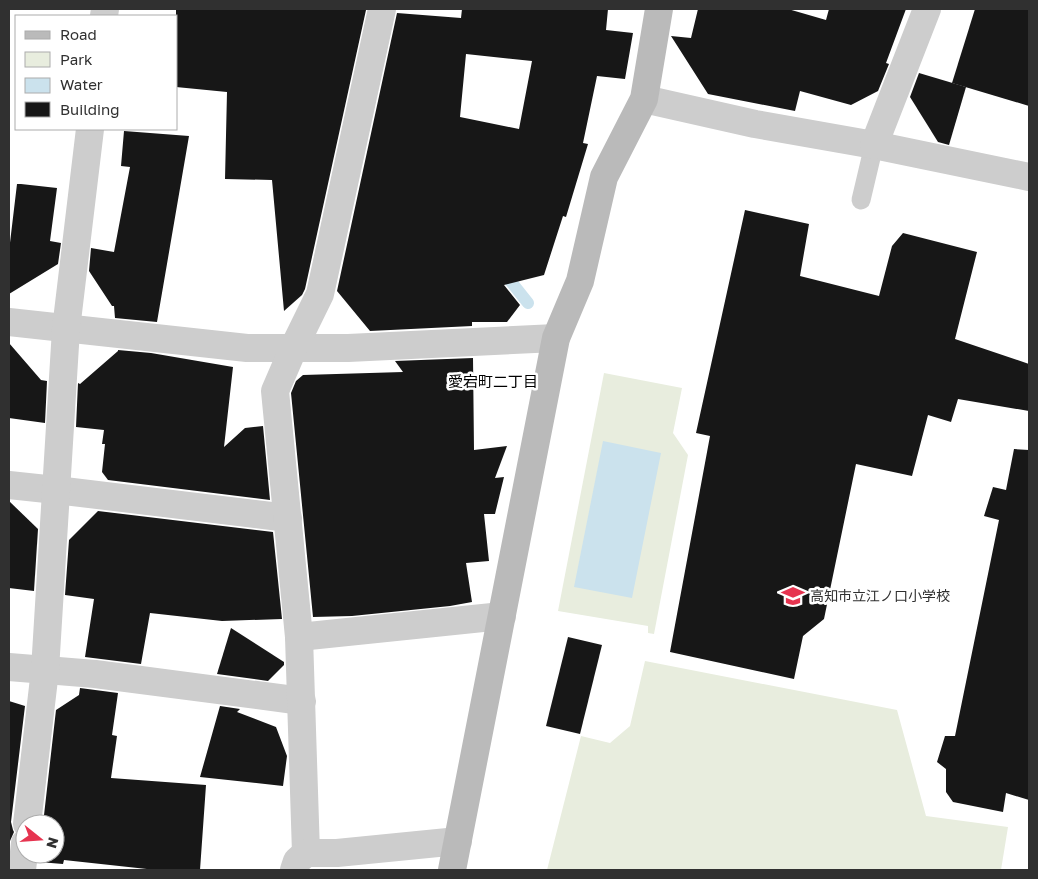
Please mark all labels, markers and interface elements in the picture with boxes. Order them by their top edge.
legend [15,15,178,130]
text: Road [60,25,97,43]
text: Park [60,50,93,68]
text: Water [60,75,103,93]
text: Building [60,100,120,118]
district label: 愛宕町二丁目 [448,372,538,390]
school or university icon: 高知市立江ノ口小学校 [780,583,806,609]
place label: 高知市立江ノ口小学校 [810,587,950,604]
north arrow [15,814,65,864]
text: N [43,835,63,851]

